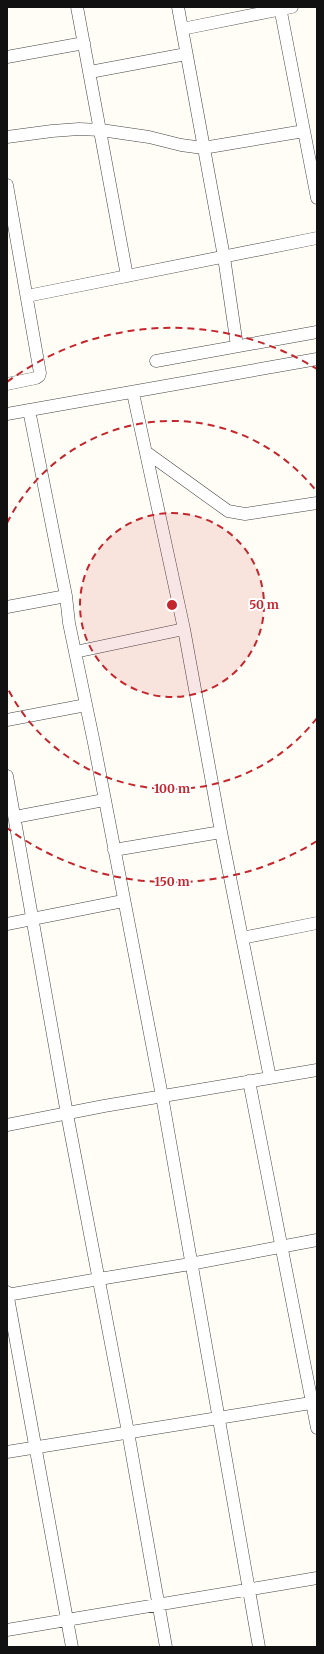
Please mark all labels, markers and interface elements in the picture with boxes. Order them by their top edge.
text: 50 m [249,597,279,612]
centre of rings [165,598,179,612]
text: 100 m [154,781,190,796]
text: 150 m [155,874,190,889]

